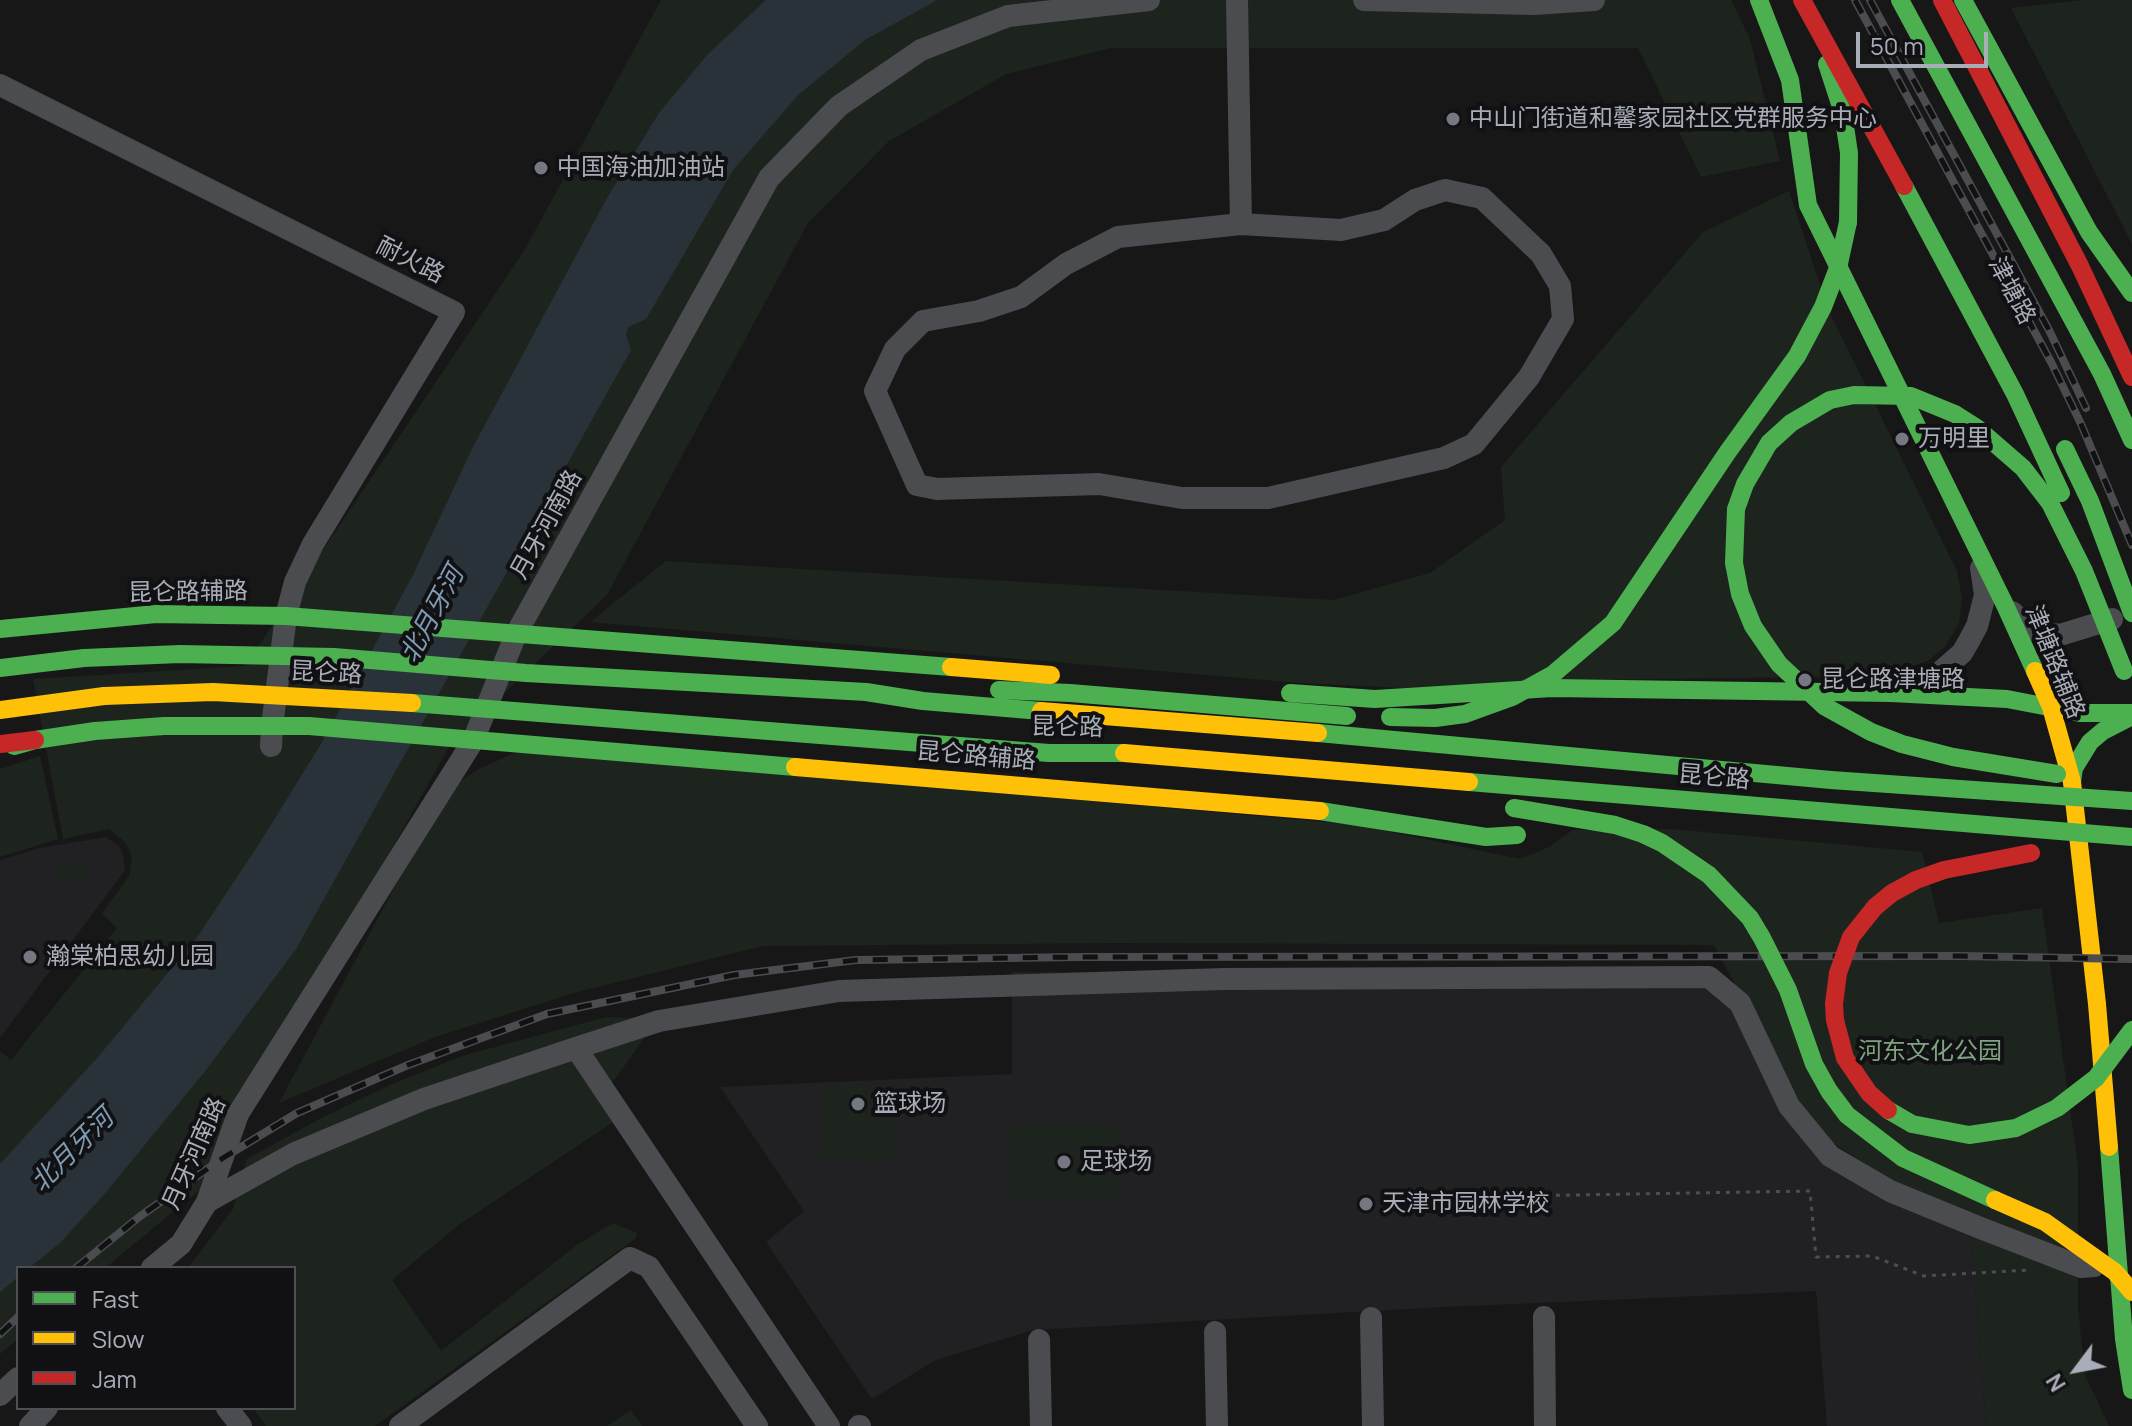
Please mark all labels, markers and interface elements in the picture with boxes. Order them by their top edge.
scale bar [1860,16,1992,66]
text: 50 m [1870,29,1924,62]
place label: 中山门街道和馨家园社区党群服务中心 [1469,105,1877,133]
marker: 中山门街道和馨家园社区党群服务中心 [1444,110,1462,128]
place label: 中国海油加油站 [557,154,725,182]
marker: 中国海油加油站 [532,159,550,177]
street label: 耐火路 [371,232,449,290]
street label: 津塘路 [1981,252,2041,330]
place label: 万明里 [1918,425,1990,453]
marker: 万明里 [1893,430,1911,448]
street label: 月牙河南路 [505,466,589,584]
water label: 北月牙河 [395,562,471,668]
street label: 昆仑路辅路 [128,578,248,608]
street label: 津塘路辅路 [2018,601,2090,723]
street label: 昆仑路 [289,658,363,690]
place label: 昆仑路津塘路 [1821,666,1965,694]
marker: 昆仑路津塘路 [1796,671,1814,689]
street label: 昆仑路 [1031,713,1103,743]
street label: 昆仑路辅路 [915,737,1037,777]
street label: 昆仑路 [1677,761,1751,795]
place label: 瀚棠柏思幼儿园 [46,943,214,971]
marker: 瀚棠柏思幼儿园 [21,948,39,966]
park label: 河东文化公园 [1858,1038,2002,1066]
place label: 篮球场 [874,1090,946,1118]
street label: 月牙河南路 [157,1093,233,1215]
marker: 篮球场 [849,1095,867,1113]
water label: 北月牙河 [25,1103,121,1199]
place label: 足球场 [1080,1148,1152,1176]
marker: 足球场 [1055,1153,1073,1171]
place label: 天津市园林学校 [1382,1190,1550,1218]
marker: 天津市园林学校 [1357,1195,1375,1213]
legend [16,1266,296,1410]
text: Fast [92,1282,139,1315]
text: Slow [92,1322,145,1355]
north arrow [2036,1330,2116,1410]
text: Jam [92,1362,137,1395]
text: N [2039,1368,2073,1397]

